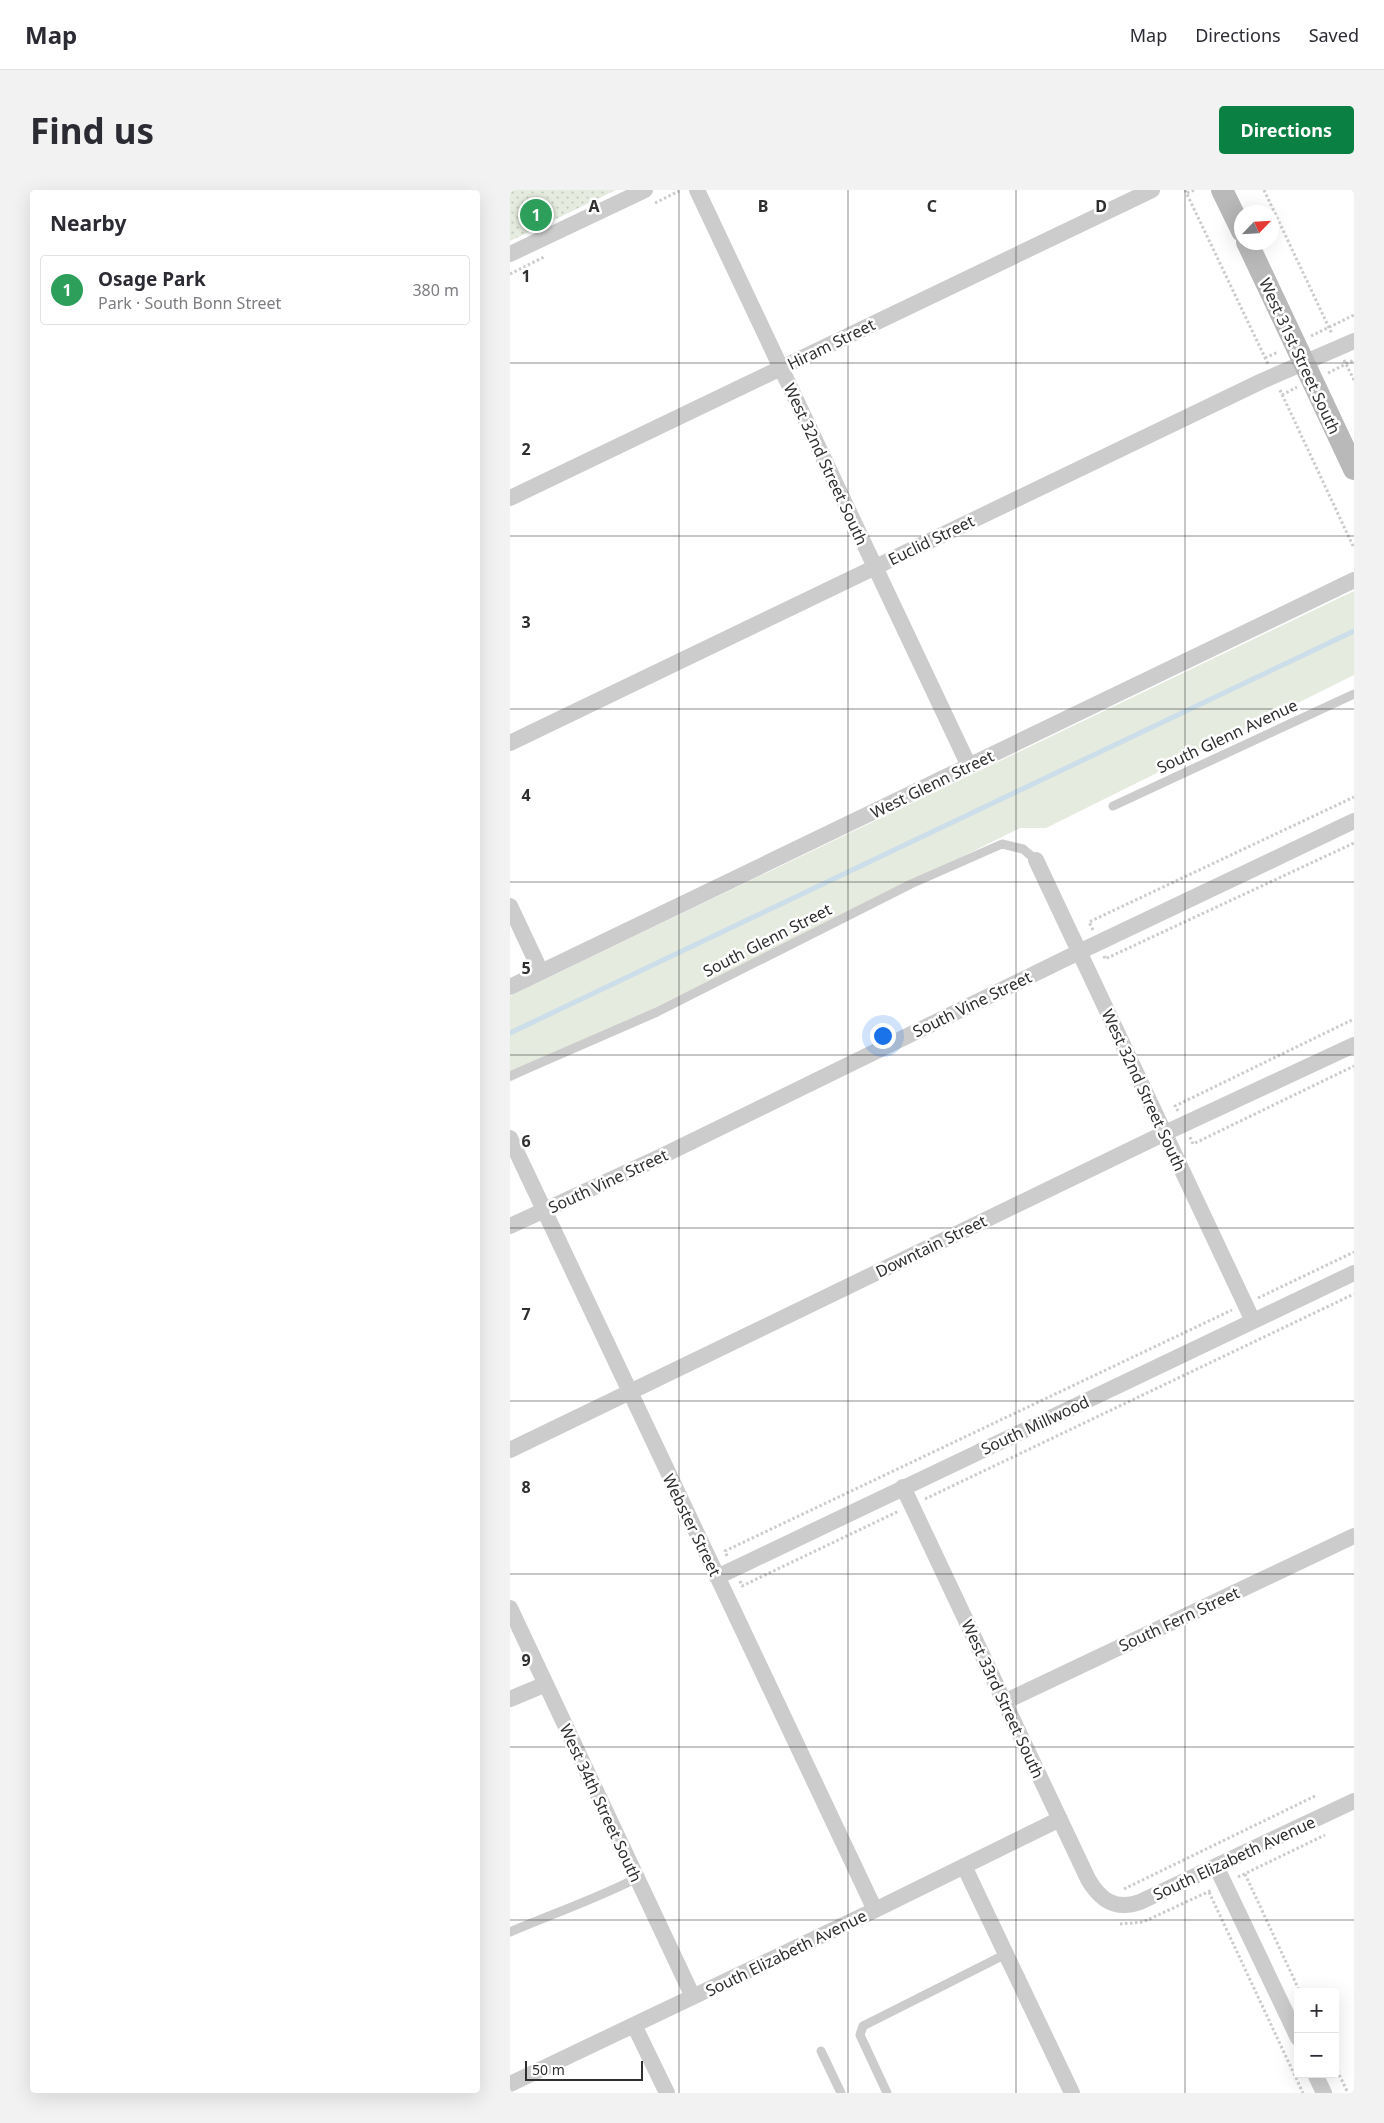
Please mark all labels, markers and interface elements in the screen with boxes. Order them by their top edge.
text: Map [25,18,77,51]
text: Map [1130,23,1167,47]
text: Directions [1195,23,1281,47]
text: Saved [1309,23,1359,47]
button: Directions [1219,106,1354,154]
text: Find us [30,107,154,154]
text: A [588,195,600,217]
text: B [758,195,768,217]
text: C [927,195,937,217]
text: D [1095,195,1107,217]
pin: 1 [520,196,552,234]
north arrow [1234,205,1279,250]
text: Nearby [50,209,126,237]
text: 1 [521,265,531,287]
text: Osage Park [98,266,206,292]
street label: West 31st Street South [1254,274,1346,438]
text: 1 [62,279,72,301]
text: 380 m [412,279,459,301]
text: Park · South Bonn Street [98,292,281,314]
street label: Hiram Street [783,313,879,375]
street label: West 32nd Street South [779,379,873,549]
text: 2 [521,438,531,460]
street label: Euclid Street [884,510,978,570]
text: 3 [521,611,531,633]
street label: South Glenn Avenue [1153,694,1301,778]
street label: West Glenn Street [867,745,998,823]
text: 4 [521,784,531,806]
street label: South Glenn Street [699,898,835,982]
text: 5 [521,957,531,979]
street label: South Vine Street [909,966,1035,1042]
street label: West 32nd Street South [1097,1005,1191,1175]
your location [870,1023,896,1049]
text: 6 [521,1130,531,1152]
street label: South Vine Street [545,1144,672,1218]
street label: Downtain Street [872,1209,990,1282]
text: 7 [521,1303,531,1325]
street label: South Millwood [977,1390,1093,1460]
street label: Webster Street [658,1470,726,1580]
text: 8 [521,1476,531,1498]
street label: South Fern Street [1115,1581,1243,1657]
street label: West 33rd Street South [957,1616,1049,1782]
text: 9 [521,1649,531,1671]
street label: West 34th Street South [555,1720,647,1886]
street label: South Elizabeth Avenue [1149,1811,1319,1905]
street label: South Elizabeth Avenue [702,1904,870,2002]
map controls [1294,1988,1339,2078]
button: + [1294,1988,1339,2033]
button: − [1294,2033,1339,2078]
scale bar [525,2058,642,2081]
text: 50 m [532,2060,565,2079]

